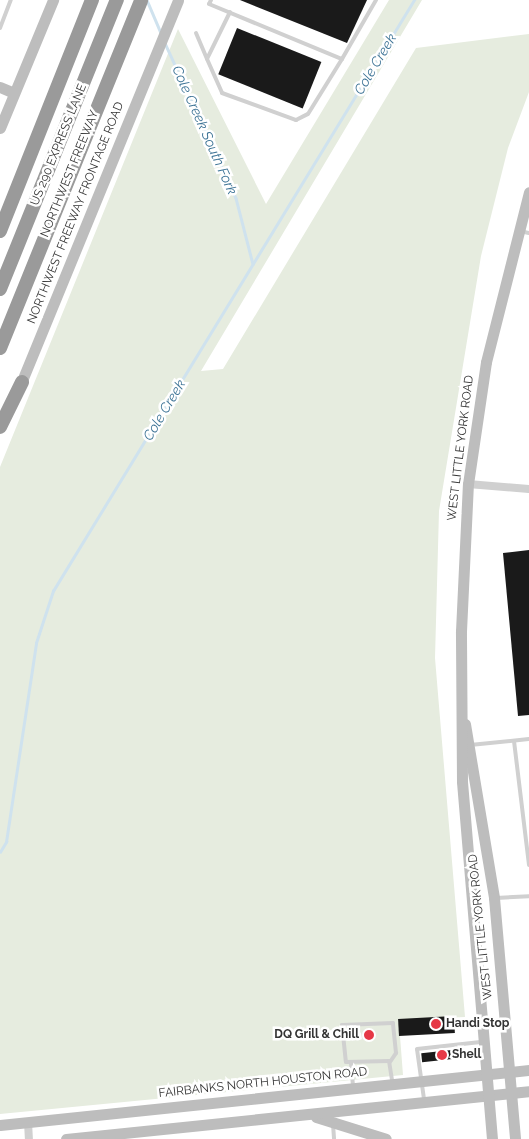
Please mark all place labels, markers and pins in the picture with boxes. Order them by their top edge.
place label: Handi Stop [446,1017,509,1031]
marker: Handi Stop [430,1018,442,1030]
place label: DQ Grill & Chill [274,1028,359,1042]
marker: DQ Grill & Chill [363,1029,375,1041]
place label: Shell [452,1048,481,1062]
marker: Shell [436,1049,448,1061]

